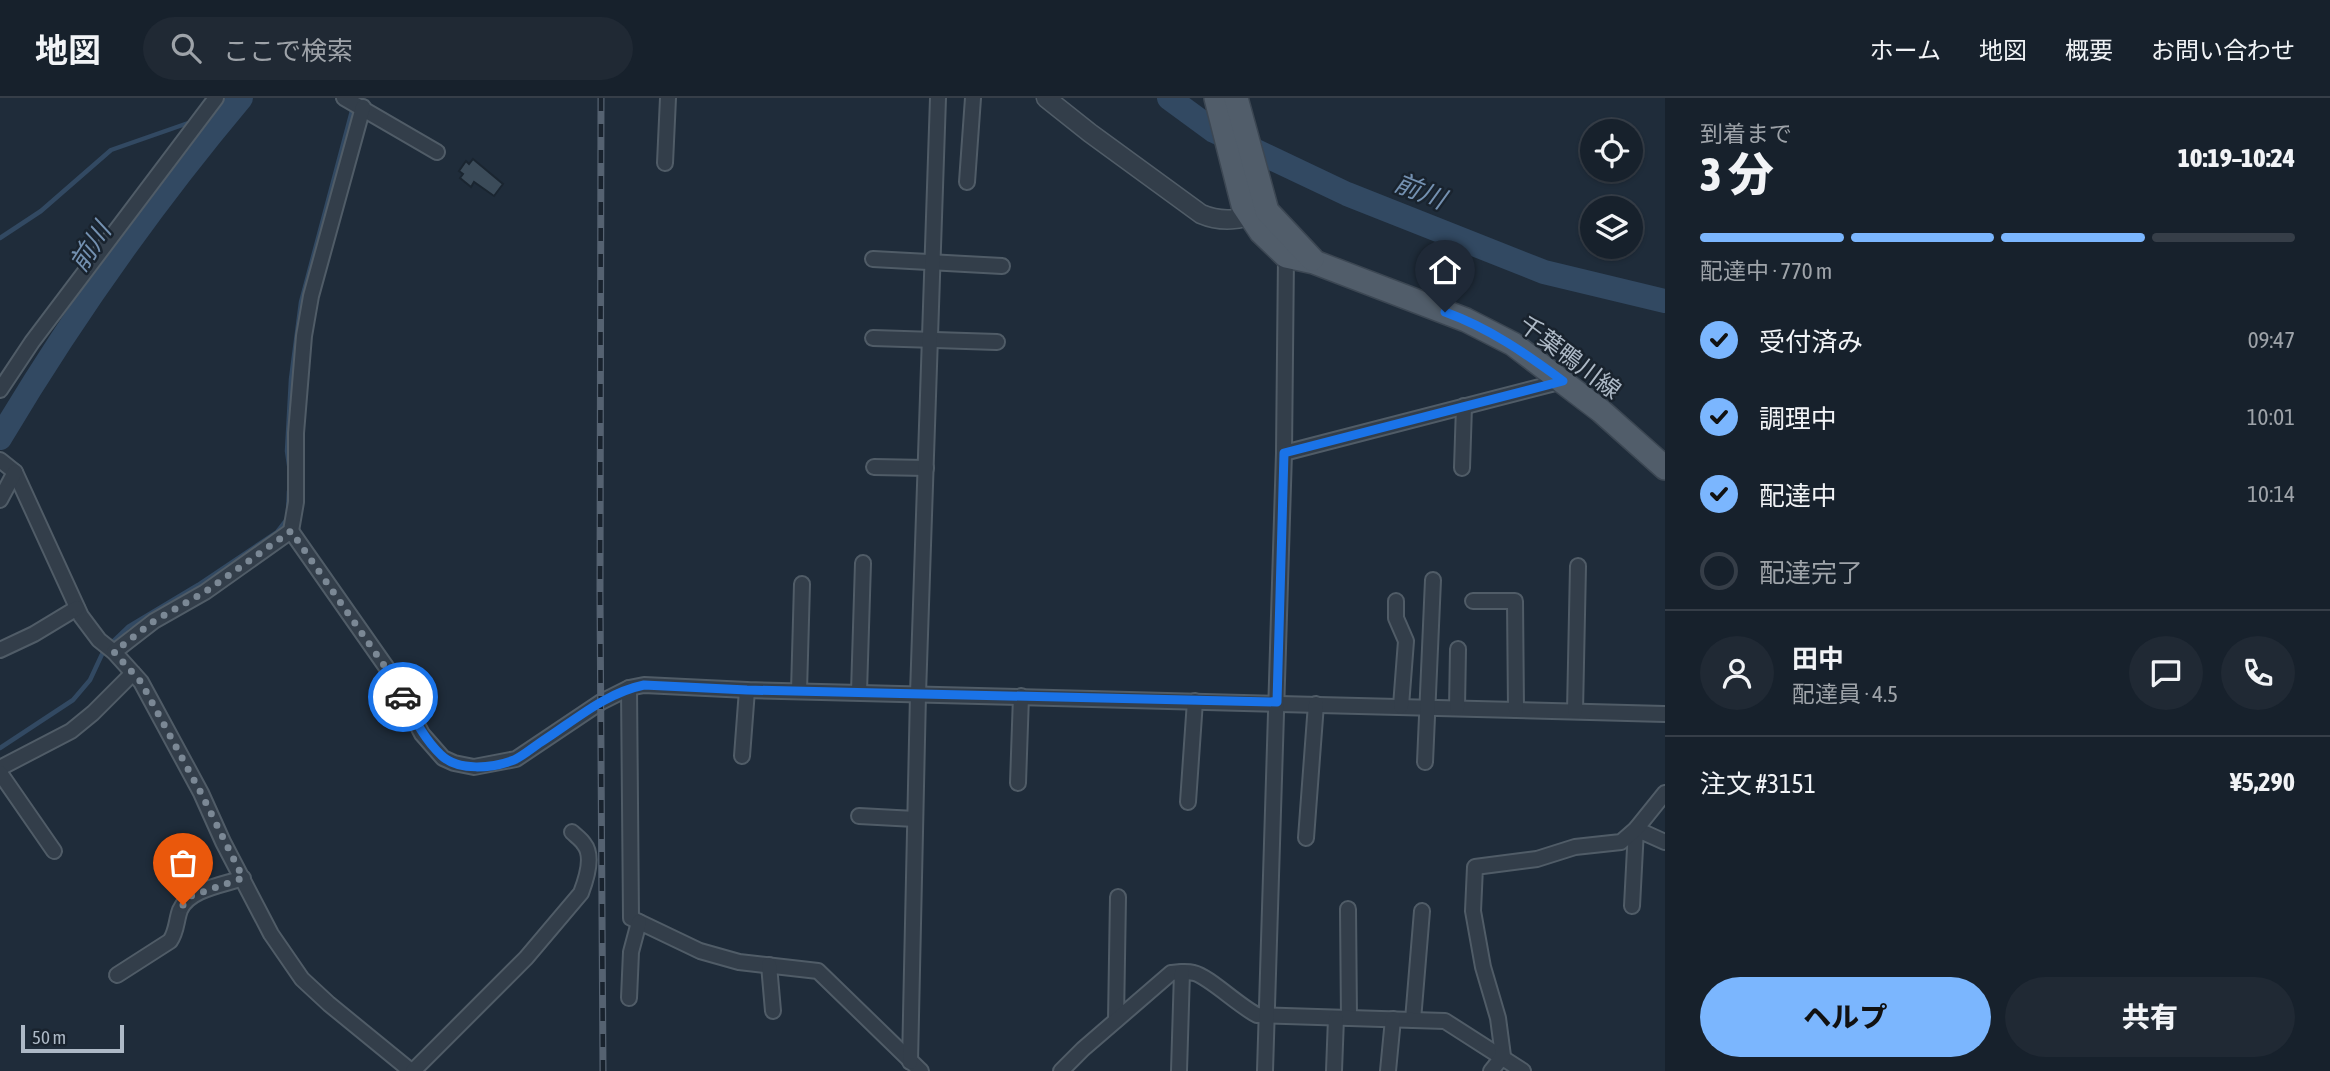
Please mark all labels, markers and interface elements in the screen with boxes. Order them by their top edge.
search box [143,17,633,80]
icon: search [167,29,205,67]
text: 地図 [35,31,101,69]
text: ここで検索 [223,36,353,66]
text: ホーム [1870,37,1941,64]
text: 地図 [1979,37,2027,64]
text: 概要 [2065,37,2113,64]
text: お問い合わせ [2151,37,2295,64]
map controls [1580,119,1643,259]
button: locate [1580,119,1643,182]
text: 到着まで [1700,121,1792,147]
text: 10:19–10:24 [2178,143,2295,173]
text: 3 分 [1700,148,1774,201]
water label: 前川 [1390,167,1453,216]
button: layers [1580,196,1643,259]
water label: 前川 [63,215,118,277]
pin [1415,240,1475,312]
icon: home [1426,251,1464,289]
text: 配達中 · 770 m [1700,258,1832,284]
street label: 千葉鴨川線 [1514,310,1626,404]
icon: check [1700,321,1738,359]
text: 受付済み [1759,327,1863,357]
text: 09:47 [2248,327,2295,353]
icon: check [1700,398,1738,436]
text: 調理中 [1759,404,1837,434]
text: 10:01 [2247,404,2295,430]
icon: check [1700,475,1738,513]
text: 配達中 [1759,481,1837,511]
text: 10:14 [2247,481,2295,507]
text: 配達完了 [1759,558,1863,588]
button: person [1700,636,1774,710]
button: chat [2129,636,2203,710]
button: phone [2221,636,2295,710]
text: 田中 [1792,644,1844,674]
courier [368,662,438,732]
icon: car [384,678,422,716]
text: 配達員 · 4.5 [1792,681,1898,707]
text: ¥5,290 [2230,767,2295,797]
text: 注文 #3151 [1700,769,1816,799]
pin [153,833,213,905]
icon: bag [164,844,202,882]
button: ヘルプ [1700,977,1991,1057]
button: 共有 [2005,977,2295,1057]
scale bar [21,1022,124,1054]
text: 50 m [32,1026,66,1048]

